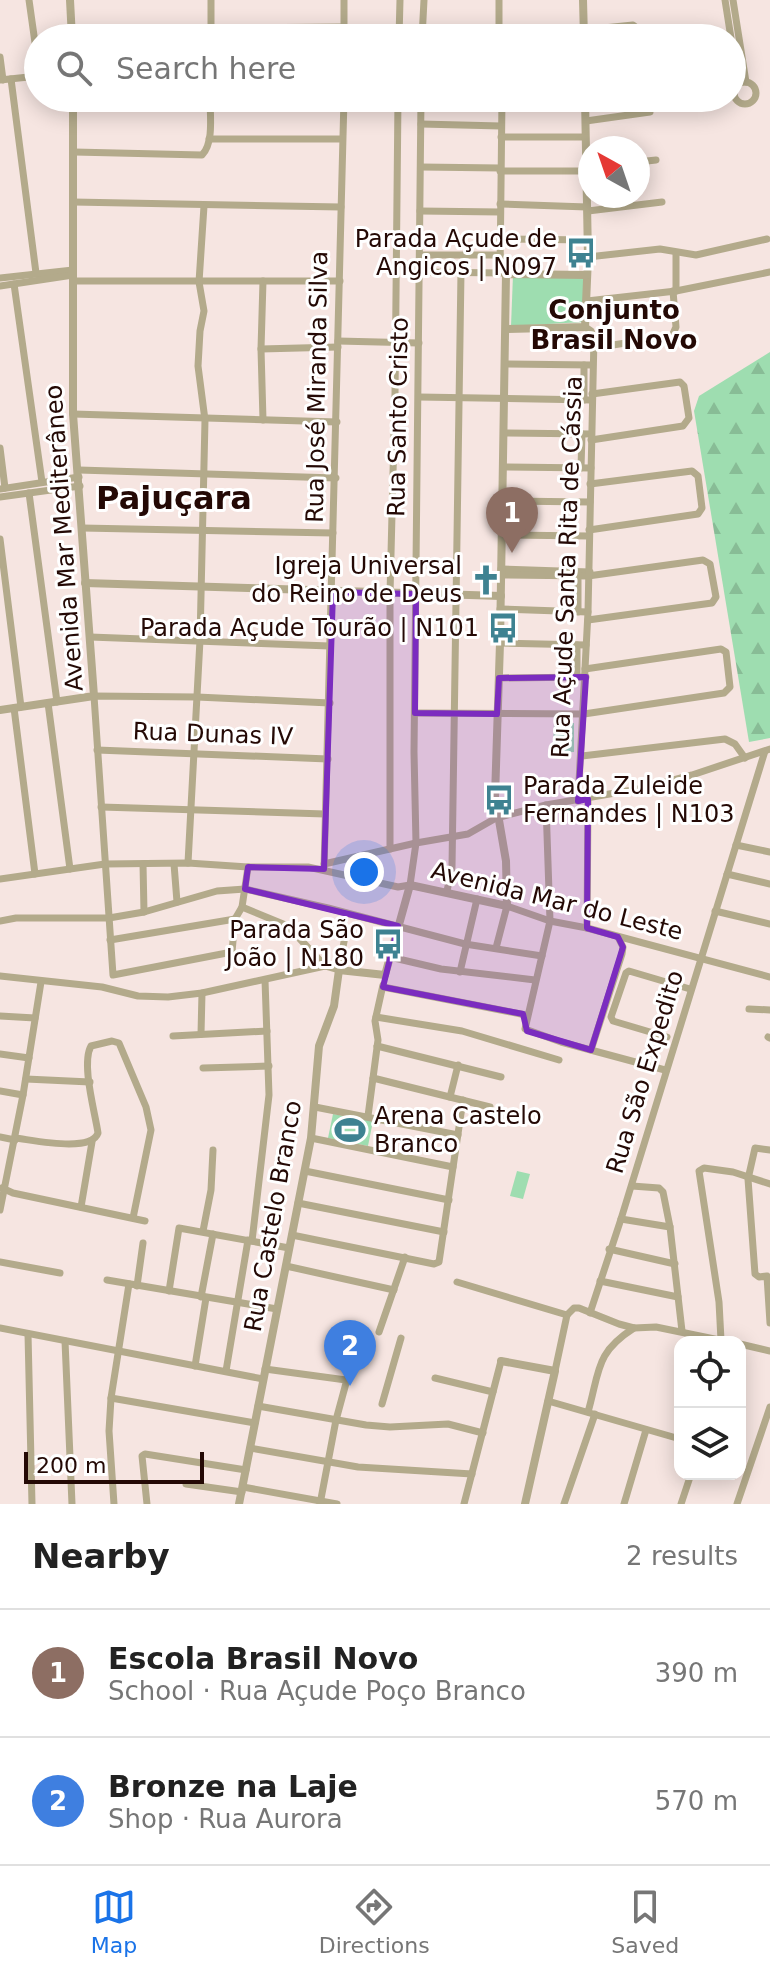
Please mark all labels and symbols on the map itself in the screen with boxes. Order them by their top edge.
north arrow [578,136,650,208]
place label: Parada Açude de Angicos | N097 [355,225,557,281]
bus stop icon: Parada Açude de Angicos | N097 [564,236,598,270]
street label: Rua José Miranda Silva [301,251,333,523]
district label: Conjunto Brasil Novo [531,295,697,355]
street label: Rua Santo Cristo [382,317,414,517]
street label: Rua Açude Santa Rita de Cássia [546,375,588,759]
street label: Avenida Mar Mediterâneo [39,384,89,692]
district label: Pajuçara [96,479,252,517]
pin: 1 [486,487,538,553]
place label: Igreja Universal do Reino de Deus [251,552,462,608]
church icon: Igreja Universal do Reino de Deus [469,563,503,597]
bus stop icon: Parada Açude Tourão | N101 [486,611,520,645]
place label: Parada Açude Tourão | N101 [140,614,479,642]
street label: Rua Dunas IV [132,717,294,751]
place label: Parada Zuleide Fernandes | N103 [523,772,734,828]
bus stop icon: Parada Zuleide Fernandes | N103 [482,783,516,817]
your location [344,852,384,892]
street label: Avenida Mar do Leste [428,856,686,946]
place label: Parada São João | N180 [224,916,364,972]
bus stop icon: Parada São João | N180 [371,927,405,961]
street label: Rua São Expedito [601,967,689,1177]
street label: Rua Castelo Branco [239,1098,307,1334]
place label: Arena Castelo Branco [374,1102,542,1158]
sports icon: Arena Castelo Branco [333,1113,367,1147]
pin: 2 [324,1320,376,1386]
scale bar [24,1448,204,1484]

